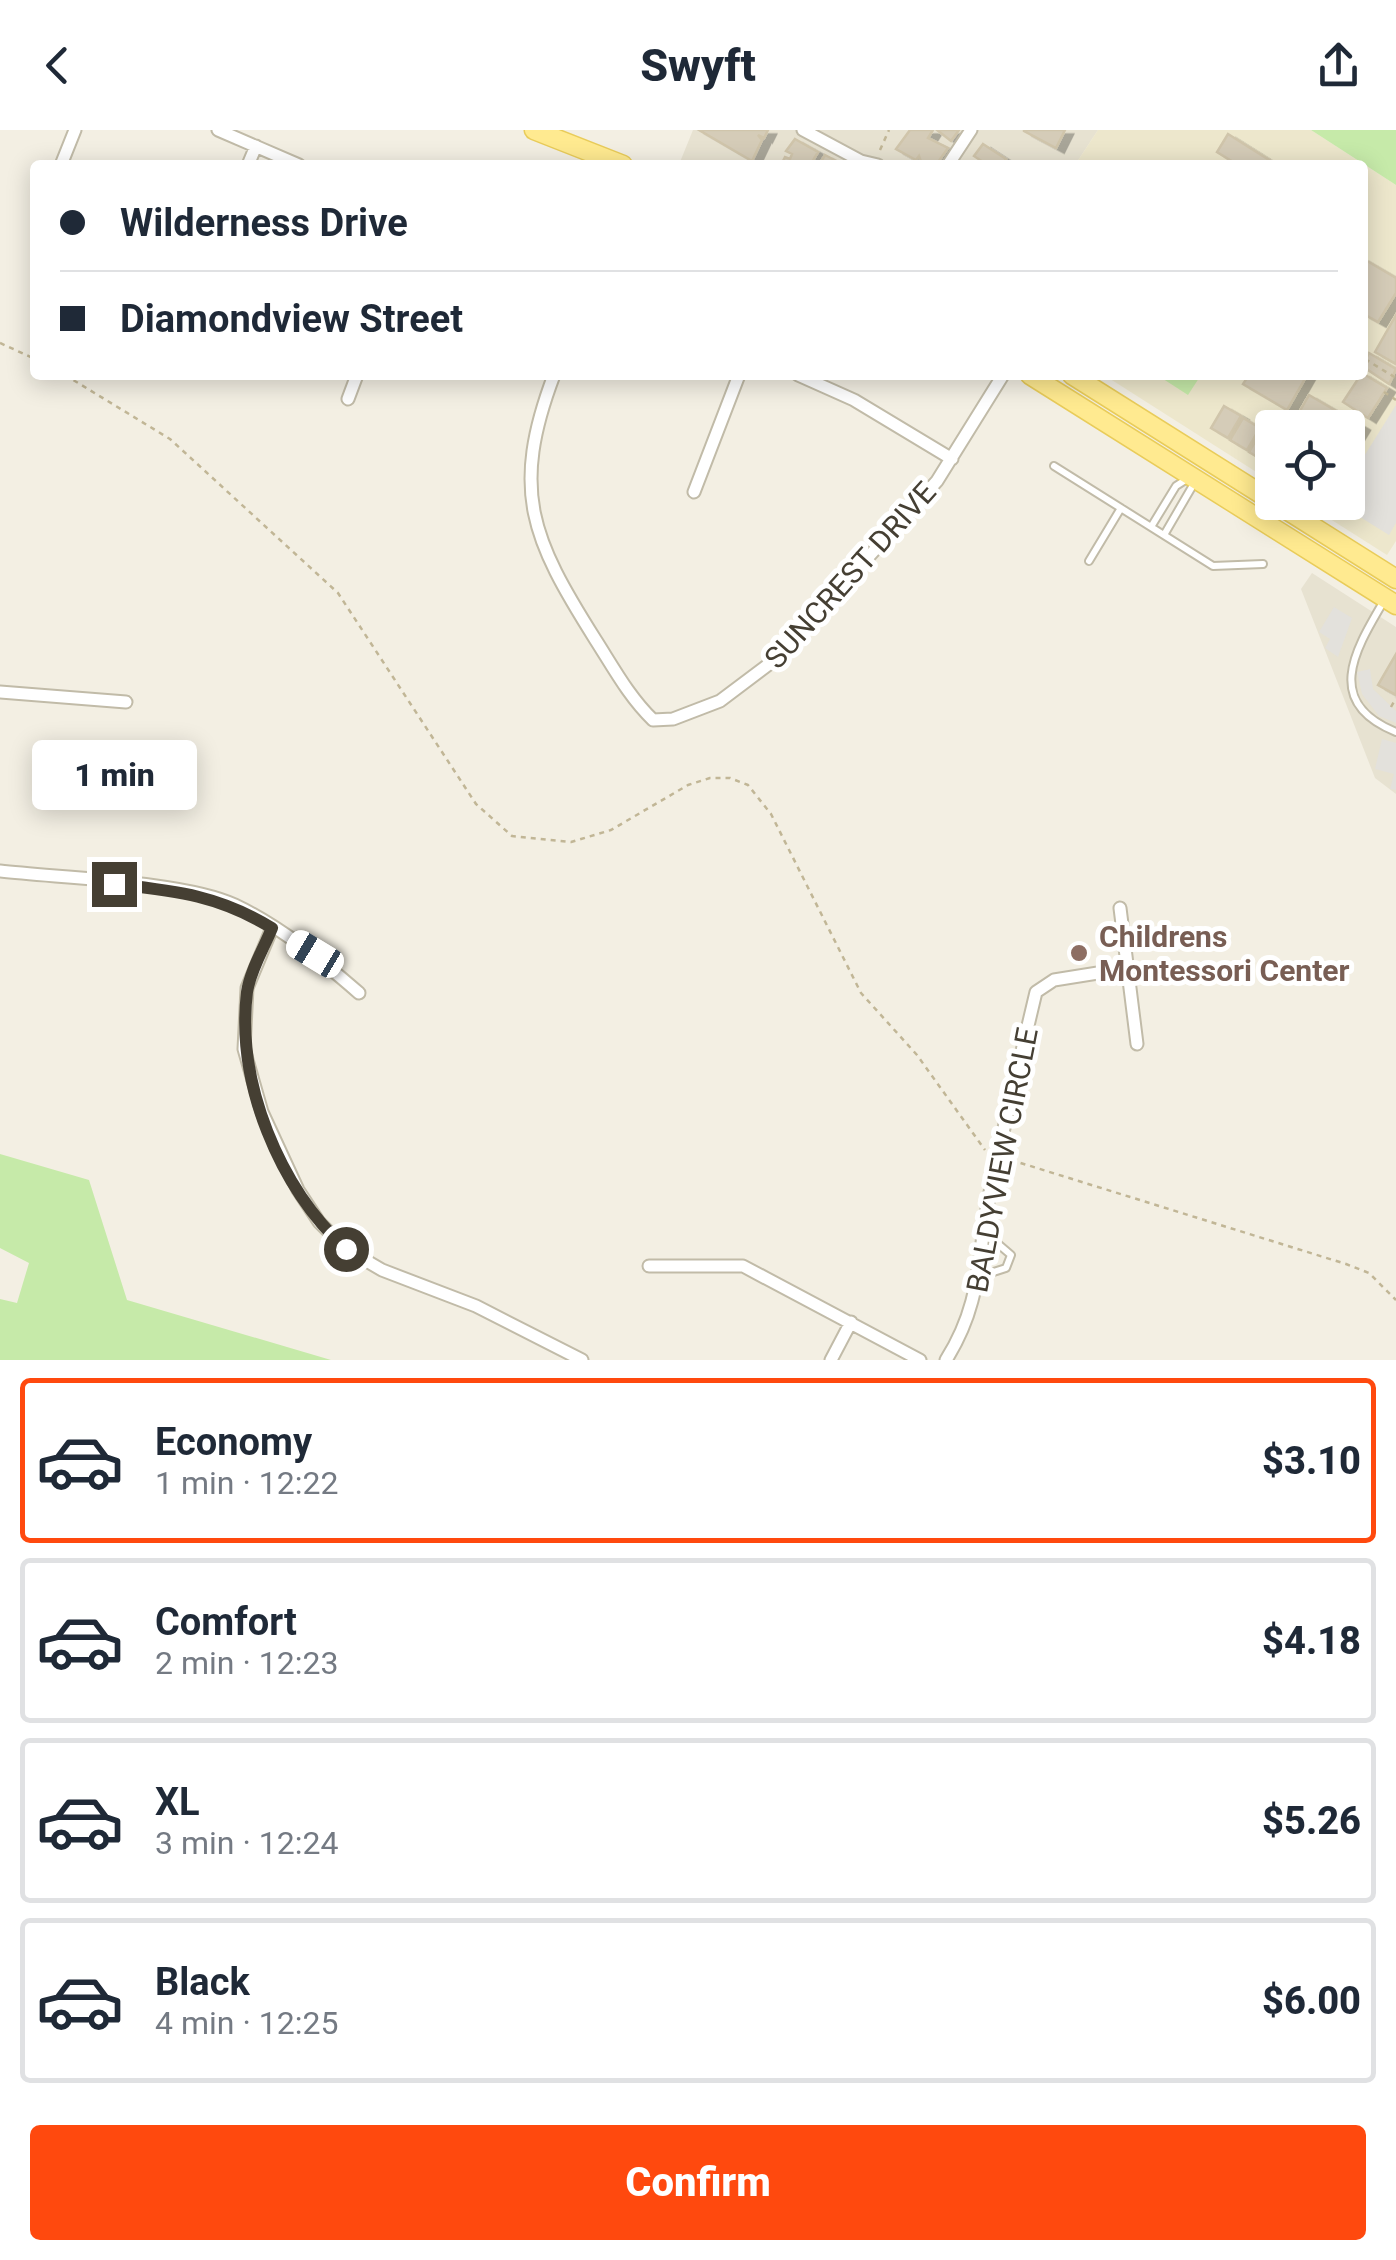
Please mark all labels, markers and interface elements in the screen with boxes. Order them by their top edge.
icon: back [30,38,85,93]
icon: share [1311,38,1366,93]
text: Swyft [640,39,756,92]
text: Wilderness Drive [120,201,408,245]
text: Diamondview Street [120,297,463,341]
map controls [1255,410,1365,520]
button: locate [1255,410,1365,520]
street label: SUNCREST DRIVE [757,475,943,675]
callout: 1 min [32,739,196,809]
text: 1 min [74,756,155,794]
route end [92,862,137,907]
place label: Childrens Montessori Center [1099,919,1350,988]
car [282,926,348,982]
marker: Childrens Montessori Center [1068,942,1090,964]
street label: BALDYVIEW CIRCLE [959,1025,1045,1295]
route start [324,1227,369,1272]
icon: car [35,1416,125,1506]
text: Economy [155,1420,312,1464]
text: $3.10 [1262,1439,1361,1483]
text: 1 min · 12:22 [155,1464,338,1502]
icon: car [35,1596,125,1686]
text: Comfort [155,1600,297,1644]
text: $4.18 [1262,1619,1361,1663]
text: 2 min · 12:23 [155,1644,338,1682]
icon: car [35,1776,125,1866]
text: XL [155,1780,200,1824]
text: $5.26 [1262,1799,1361,1843]
text: 3 min · 12:24 [155,1824,338,1862]
icon: car [35,1956,125,2046]
text: Black [155,1960,250,2004]
text: $6.00 [1262,1979,1361,2023]
text: 4 min · 12:25 [155,2004,338,2042]
button: Confirm [30,2125,1366,2240]

